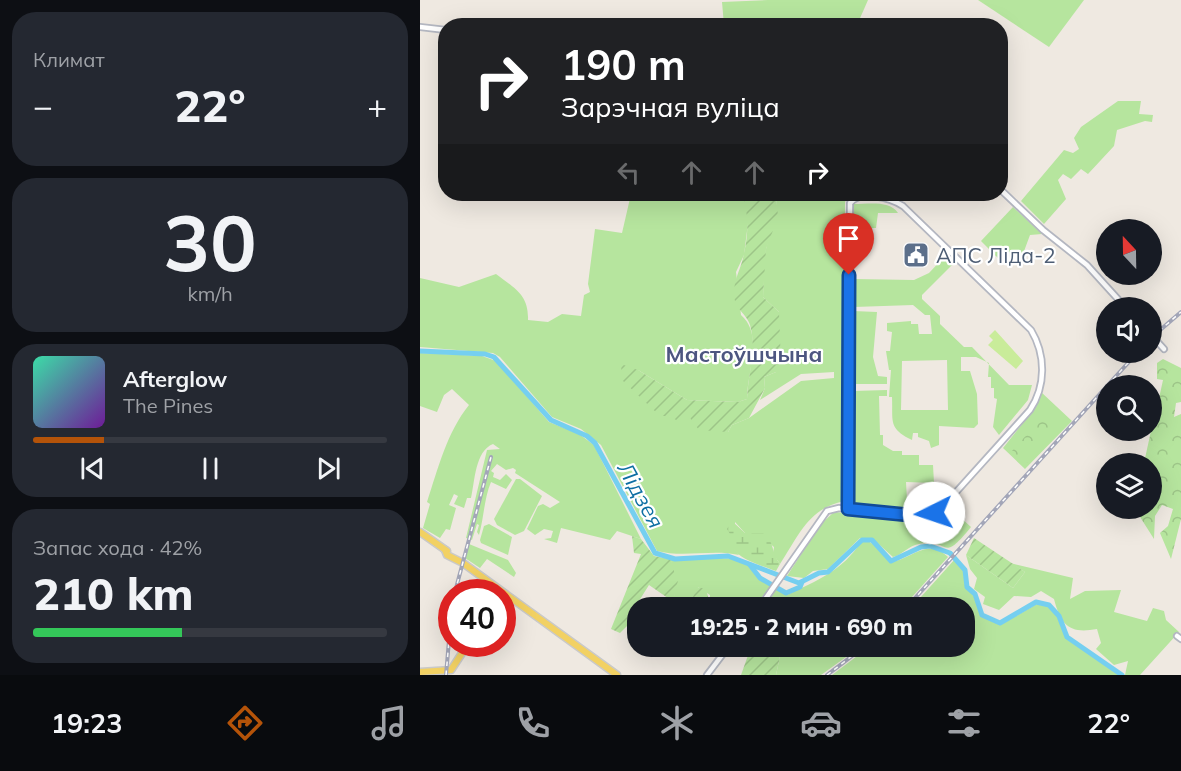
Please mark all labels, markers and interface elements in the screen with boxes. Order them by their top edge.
text: 190 m [561,38,686,91]
icon: right [462,42,540,120]
text: Климат [33,47,105,72]
text: 22° [174,77,246,133]
text: − [33,85,53,126]
text: + [367,85,387,126]
text: Зарэчная вуліца [561,90,780,124]
icon: left [612,156,645,189]
icon: ahead [675,156,708,189]
icon: ahead [738,156,771,189]
icon: right [801,156,834,189]
text: 30 [163,193,257,291]
pin [823,213,874,275]
north arrow [1096,219,1162,285]
map controls [1096,219,1162,519]
icon: arrive [832,222,865,255]
public building icon: АПС Ліда-2 [901,240,931,270]
place label: АПС Ліда-2 [936,242,1056,268]
text: km/h [187,281,233,306]
button: sound [1096,297,1162,363]
district label: Мастоўшчына [666,340,822,368]
text: Afterglow [123,365,227,393]
button: search [1096,375,1162,441]
text: The Pines [123,393,213,418]
icon: previous [76,452,109,485]
icon: pause [194,452,227,485]
icon: next [312,452,345,485]
button: layers [1096,453,1162,519]
water label: Лідзея [611,456,670,533]
position arrow [902,481,966,545]
text: Запас хода · 42% [33,535,202,560]
text: 210 km [33,565,194,621]
speed limit sign: 40 [438,579,516,657]
text: 19:25 · 2 мин · 690 m [689,613,913,641]
icon: directions [224,702,266,744]
icon: music [368,702,410,744]
icon: phone [512,702,554,744]
icon: climate [656,702,698,744]
icon: car [800,702,842,744]
icon: filters [943,702,985,744]
text: 19:23 [51,706,122,740]
text: 22° [1087,706,1130,740]

